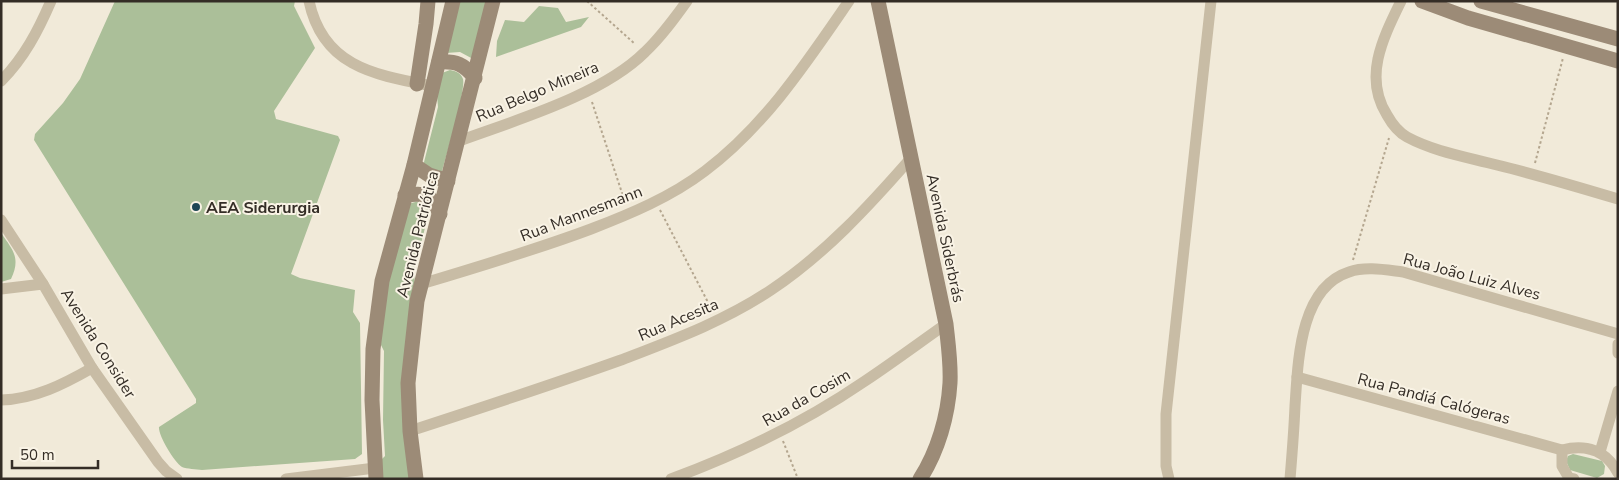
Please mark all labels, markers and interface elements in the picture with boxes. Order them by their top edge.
street label: Rua Belgo Mineira [473,56,602,128]
street label: Avenida Patriótica [392,169,444,300]
street label: Avenida Siderbrás [921,172,969,305]
street label: Rua Mannesmann [517,181,646,247]
place label: AEA Siderurgia [206,197,320,219]
marker: AEA Siderurgia [190,201,202,213]
street label: Rua João Luiz Alves [1401,248,1543,306]
street label: Avenida Consider [56,284,141,403]
street label: Rua Acesita [635,293,722,347]
street label: Rua da Cosim [758,364,855,432]
street label: Rua Pandiá Calógeras [1355,368,1513,430]
scale bar [12,438,99,470]
text: 50 m [20,445,55,465]

